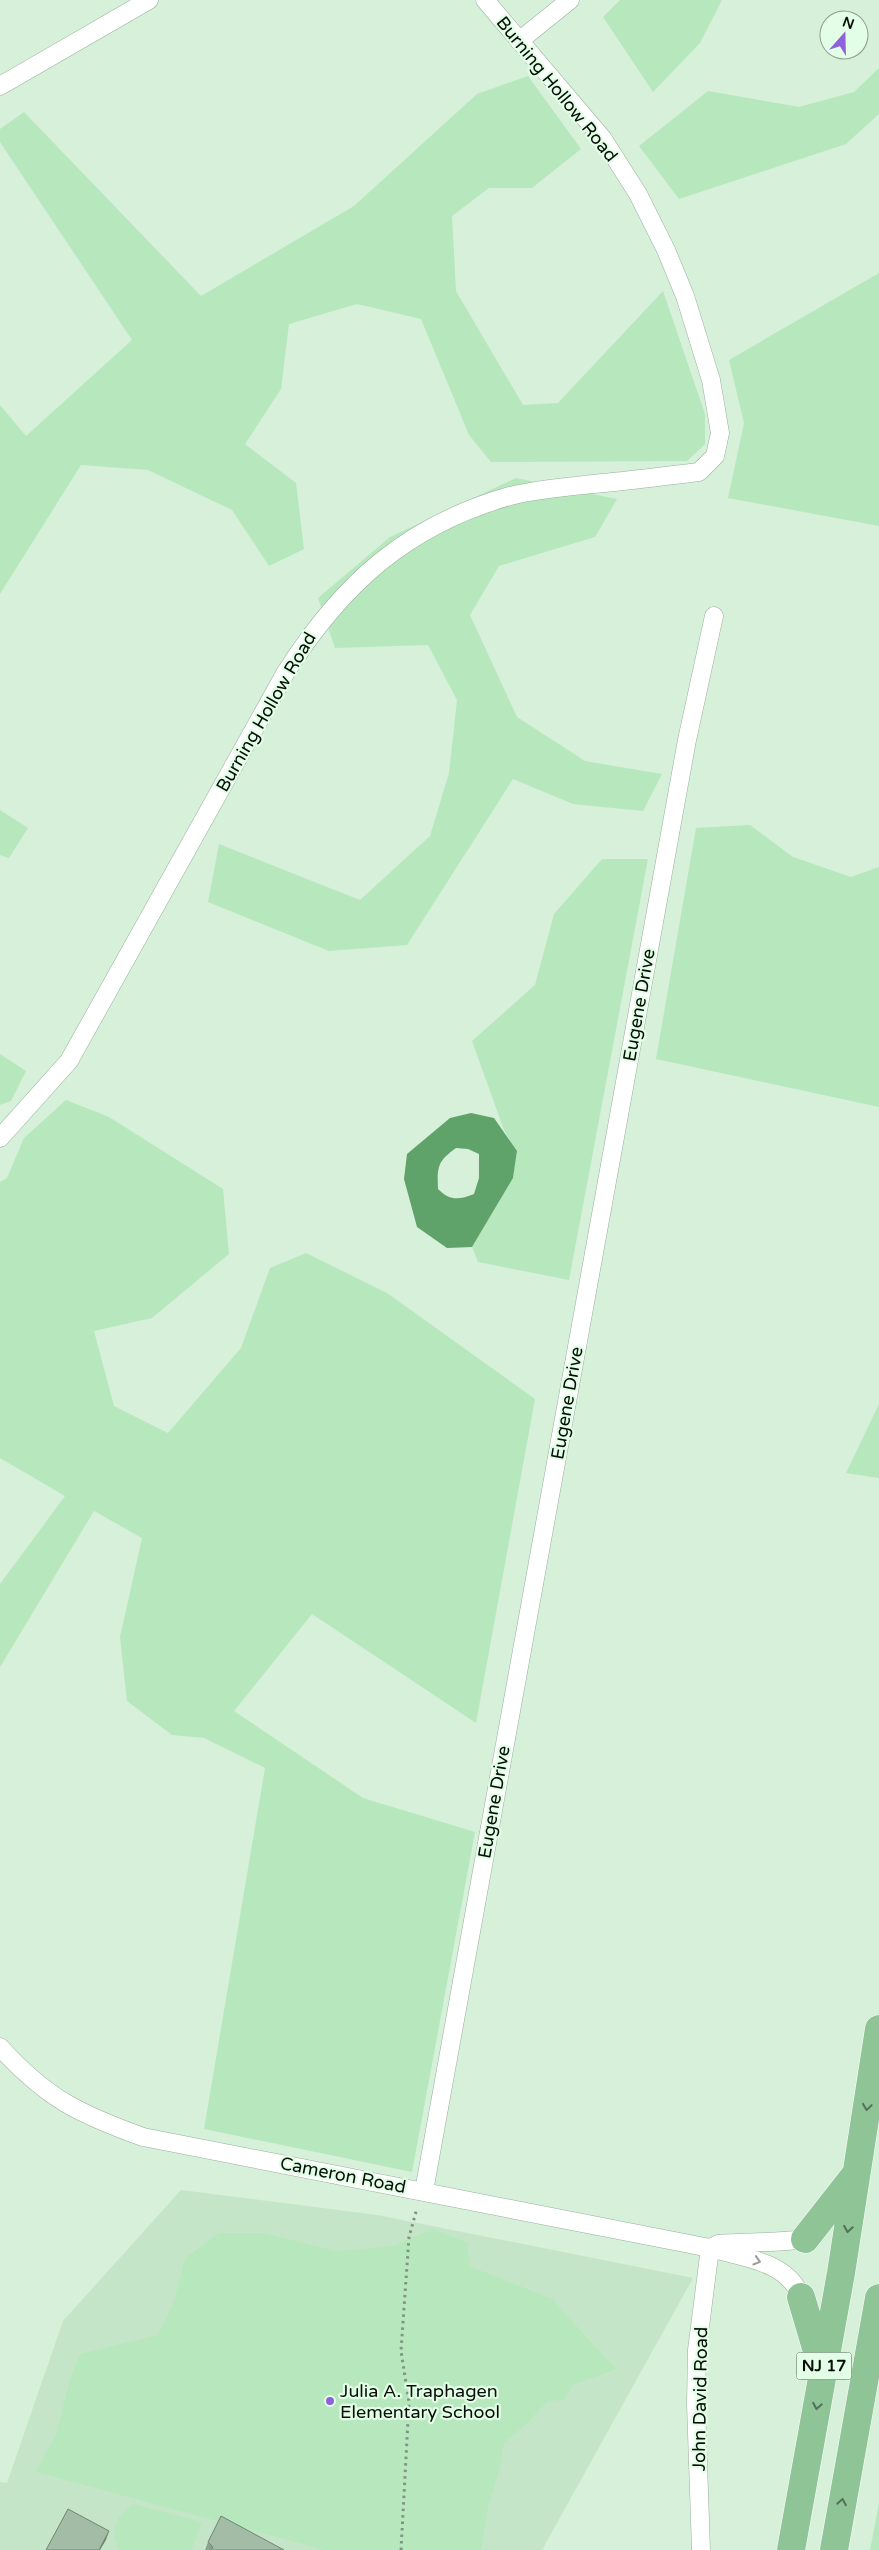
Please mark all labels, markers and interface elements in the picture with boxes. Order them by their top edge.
north arrow [819,10,869,60]
street label: Burning Hollow Road [492,12,622,166]
text: N [840,13,856,33]
street label: Burning Hollow Road [211,628,321,796]
street label: Eugene Drive [618,947,660,1063]
street label: Eugene Drive [546,1345,588,1461]
street label: Eugene Drive [473,1744,515,1860]
one-way arrow [862,2103,872,2112]
street label: Cameron Road [278,2152,408,2198]
one-way arrow [844,2225,854,2233]
one-way arrow [753,2256,761,2266]
street label: John David Road [688,2327,712,2471]
road number: NJ 17 [796,2352,852,2380]
place label: Julia A. Traphagen Elementary School [340,2380,500,2423]
marker: Julia A. Traphagen Elementary School [324,2395,336,2407]
one-way arrow [813,2402,823,2411]
one-way arrow [837,2498,847,2506]

